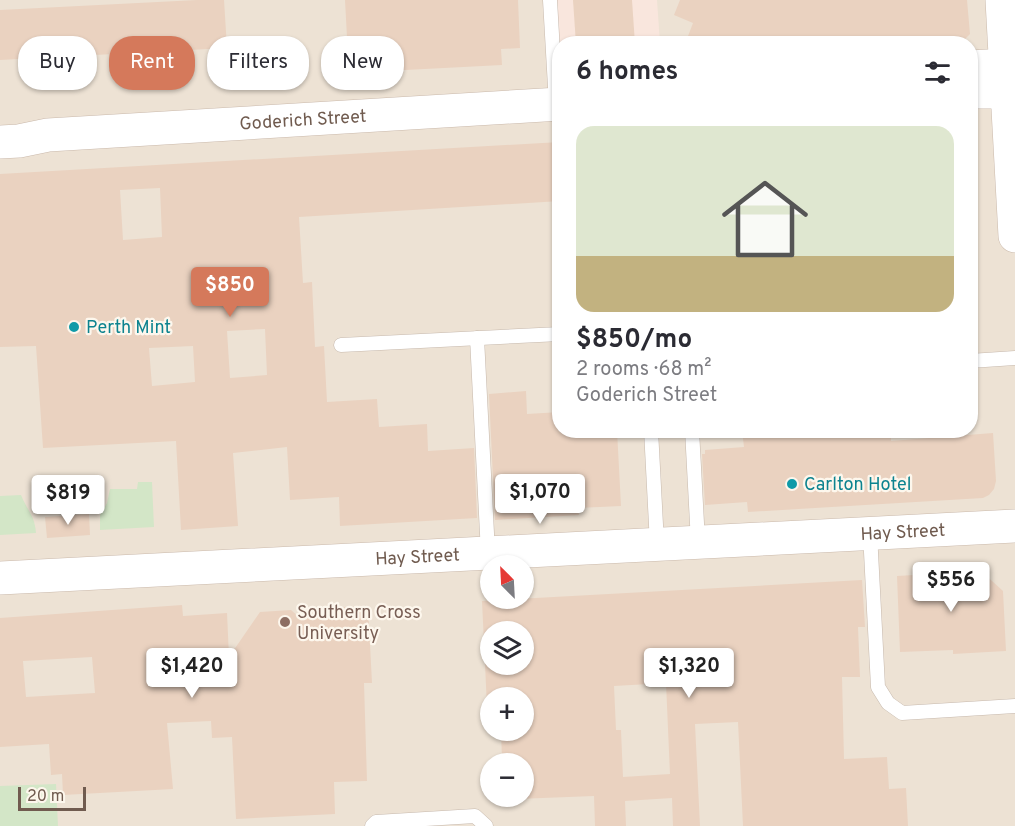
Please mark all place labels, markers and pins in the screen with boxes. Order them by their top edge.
pin: $850 [194,267,266,318]
place label: Perth Mint [86,317,171,340]
marker: Perth Mint [67,320,81,334]
pin: $1,070 [491,474,589,525]
place label: Carlton Hotel [804,474,911,497]
pin: $819 [32,475,104,526]
marker: Carlton Hotel [785,477,799,491]
pin: $556 [915,562,987,613]
place label: Southern Cross University [297,602,421,646]
marker: Southern Cross University [278,615,292,629]
pin: $1,420 [143,648,241,699]
pin: $1,320 [640,648,738,699]

